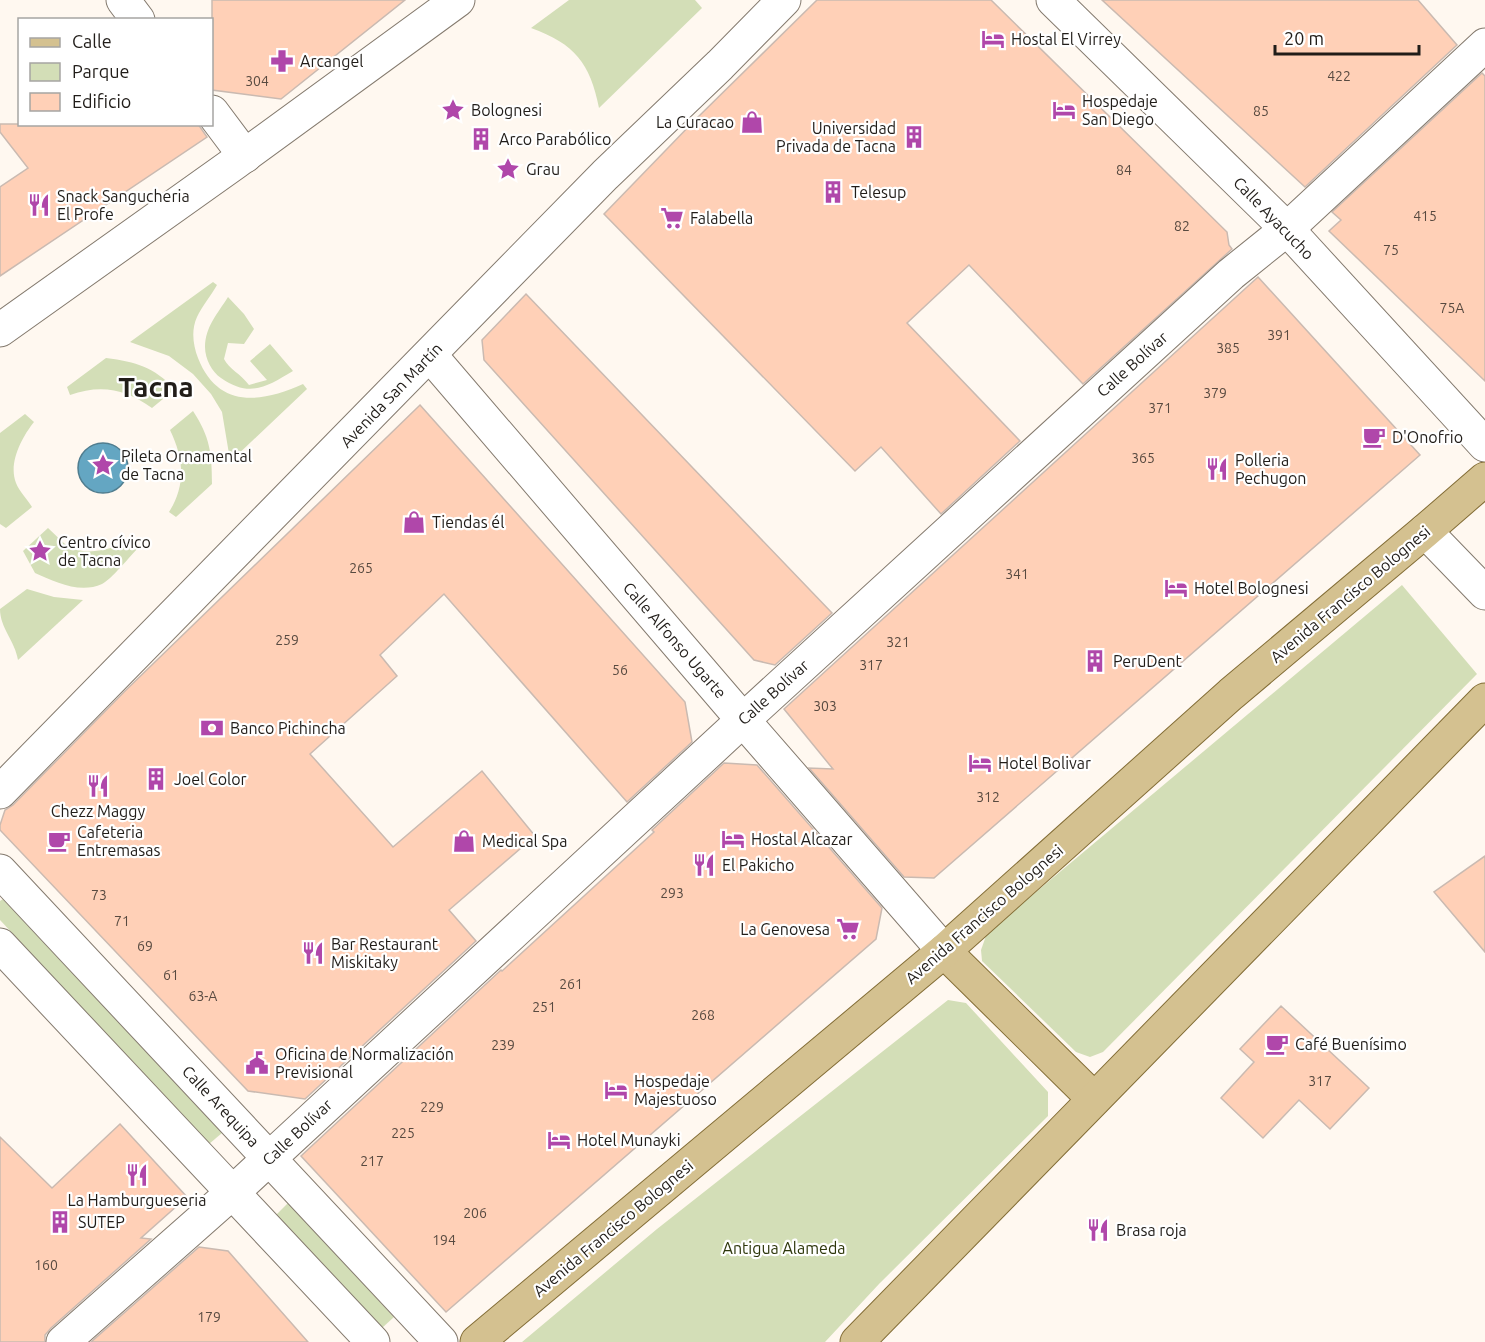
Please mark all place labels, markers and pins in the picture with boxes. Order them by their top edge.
hotel icon: Hostal El Virrey [980,26,1006,52]
place label: Hostal El Virrey [1011,30,1121,48]
pharmacy icon: Arcangel [269,48,295,74]
place label: Arcangel [300,52,363,70]
place label: Hospedaje San Diego [1082,92,1158,128]
place icon: Bolognesi [440,97,466,123]
hotel icon: Hospedaje San Diego [1051,97,1077,123]
place label: Bolognesi [471,101,542,119]
shop icon: La Curacao [739,109,765,135]
place label: La Curacao [656,113,734,131]
place label: Universidad Privada de Tacna [776,119,896,155]
building icon: Universidad Privada de Tacna [901,124,927,150]
building icon: Arco Parabólico [468,126,494,152]
place label: Arco Parabólico [499,130,611,148]
place icon: Grau [495,156,521,182]
place label: Grau [526,160,560,178]
building icon: Telesup [820,179,846,205]
place label: Telesup [851,183,906,201]
place label: Snack Sangucheria El Profe [57,187,190,223]
restaurant icon: Snack Sangucheria El Profe [26,192,52,218]
supermarket icon: Falabella [659,205,685,231]
place label: Falabella [690,209,753,227]
cafe icon: D'Onofrio [1361,424,1387,450]
place label: D'Onofrio [1392,428,1463,446]
place label: Pileta Ornamental de Tacna [121,447,252,483]
place label: Polleria Pechugon [1235,451,1307,487]
place icon: Pileta Ornamental de Tacna [90,452,116,478]
restaurant icon: Polleria Pechugon [1204,456,1230,482]
shop icon: Tiendas él [401,509,427,535]
place label: Tiendas él [432,513,504,531]
place label: Centro cívico de Tacna [58,533,151,569]
place icon: Centro cívico de Tacna [27,538,53,564]
hotel icon: Hotel Bolognesi [1163,575,1189,601]
place label: Hotel Bolognesi [1194,579,1309,597]
building icon: PeruDent [1082,648,1108,674]
place label: PeruDent [1113,652,1183,670]
bank icon: Banco Pichincha [199,715,225,741]
place label: Banco Pichincha [230,719,346,737]
hotel icon: Hotel Bolivar [967,750,993,776]
place label: Hotel Bolivar [998,754,1091,772]
building icon: Joel Color [143,766,169,792]
place label: Joel Color [174,770,247,788]
restaurant icon: Chezz Maggy [85,773,111,799]
place label: Chezz Maggy [51,802,145,820]
place label: Cafeteria Entremasas [77,823,160,859]
hotel icon: Hostal Alcazar [720,826,746,852]
cafe icon: Cafeteria Entremasas [46,828,72,854]
shop icon: Medical Spa [451,828,477,854]
place label: Hostal Alcazar [751,830,853,848]
place label: Medical Spa [482,832,567,850]
restaurant icon: El Pakicho [691,852,717,878]
place label: El Pakicho [722,856,794,874]
supermarket icon: La Genovesa [835,916,861,942]
place label: La Genovesa [740,920,830,938]
place label: Bar Restaurant Miskitaky [331,935,439,971]
restaurant icon: Bar Restaurant Miskitaky [300,940,326,966]
cafe icon: Café Buenísimo [1264,1031,1290,1057]
place label: Café Buenísimo [1295,1035,1407,1053]
place label: Oficina de Normalización Previsional [275,1045,454,1081]
public building icon: Oficina de Normalización Previsional [244,1050,270,1076]
place label: Hospedaje Majestuoso [634,1072,717,1108]
hotel icon: Hospedaje Majestuoso [603,1077,629,1103]
hotel icon: Hotel Munayki [546,1127,572,1153]
place label: Hotel Munayki [577,1131,681,1149]
restaurant icon: La Hamburgueseria [124,1162,150,1188]
place label: La Hamburgueseria [68,1191,206,1209]
building icon: SUTEP [47,1209,73,1235]
place label: SUTEP [78,1213,125,1231]
restaurant icon: Brasa roja [1085,1217,1111,1243]
place label: Brasa roja [1116,1221,1187,1239]

